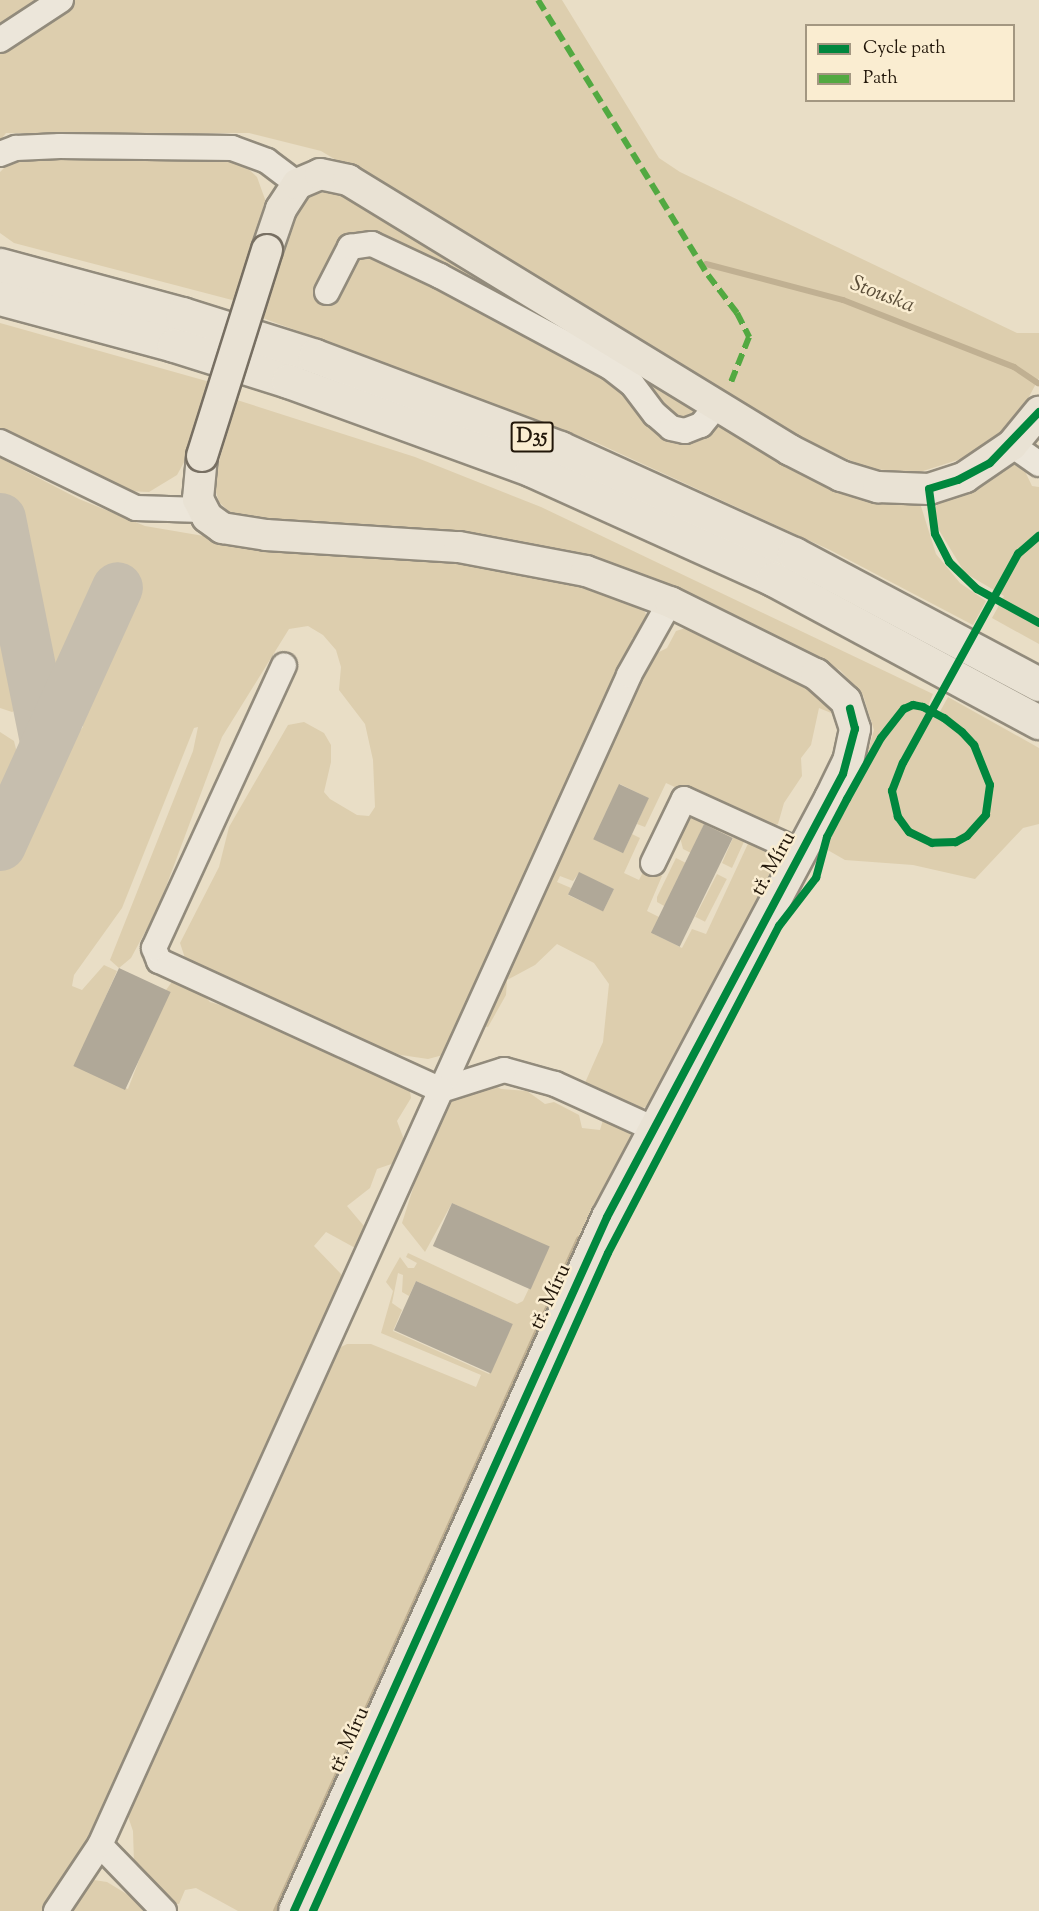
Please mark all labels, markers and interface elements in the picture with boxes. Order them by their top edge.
legend [805,24,1015,102]
text: Cycle path [863,36,946,62]
text: Path [863,66,898,92]
water label: Stouska [846,272,918,320]
road number: D35 [510,420,554,454]
street label: tř. Míru [746,827,802,901]
street label: tř. Míru [525,1260,577,1334]
street label: tř. Míru [324,1703,376,1777]

